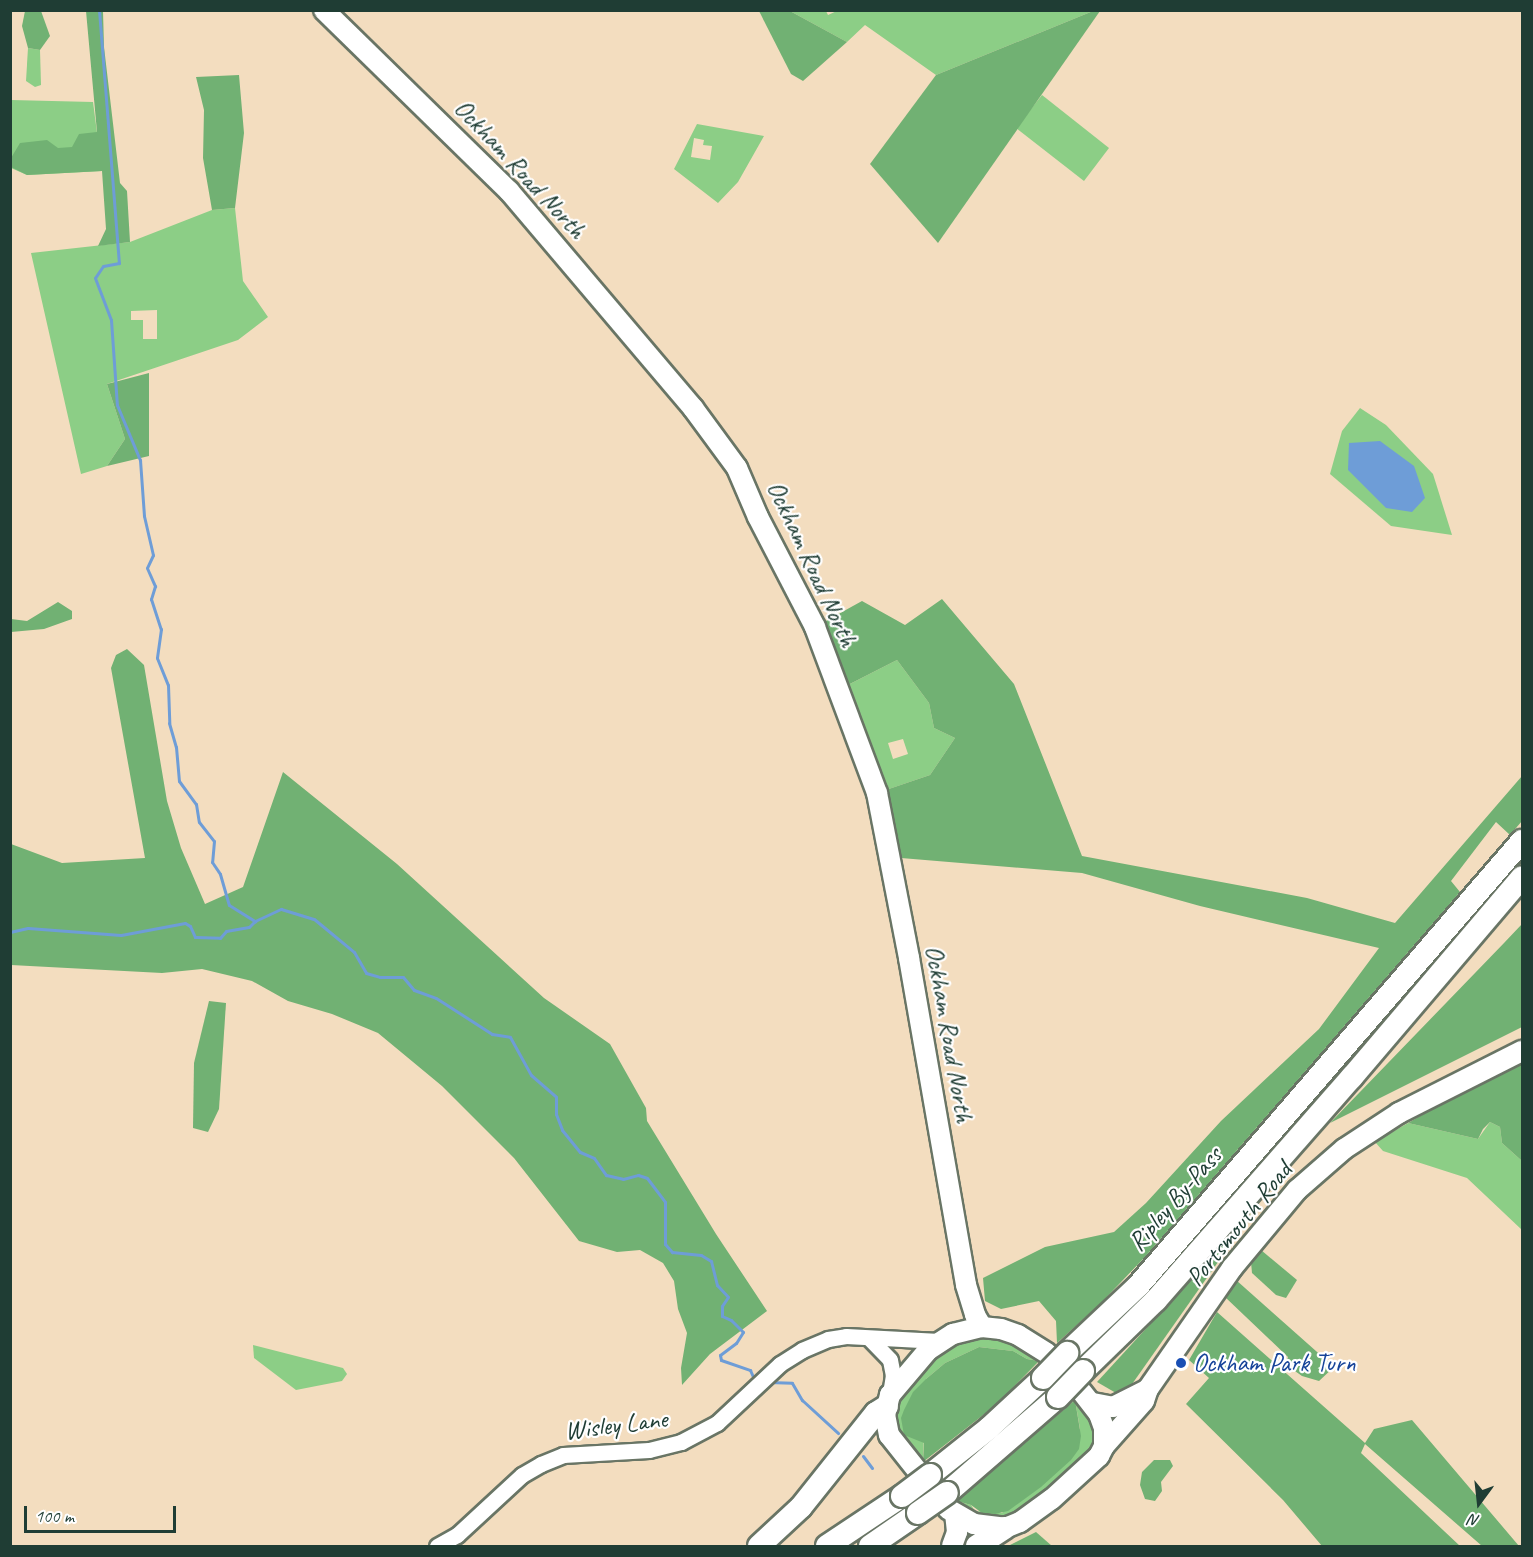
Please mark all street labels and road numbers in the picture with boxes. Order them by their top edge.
street label: Ockham Road North [447,93,593,245]
street label: Ockham Road North [760,476,864,652]
street label: Ockham Road North [918,943,980,1125]
street label: Ripley By-Pass [1121,1141,1229,1257]
street label: Portsmouth Road [1179,1156,1299,1292]
street label: Wisley Lane [563,1403,669,1447]

